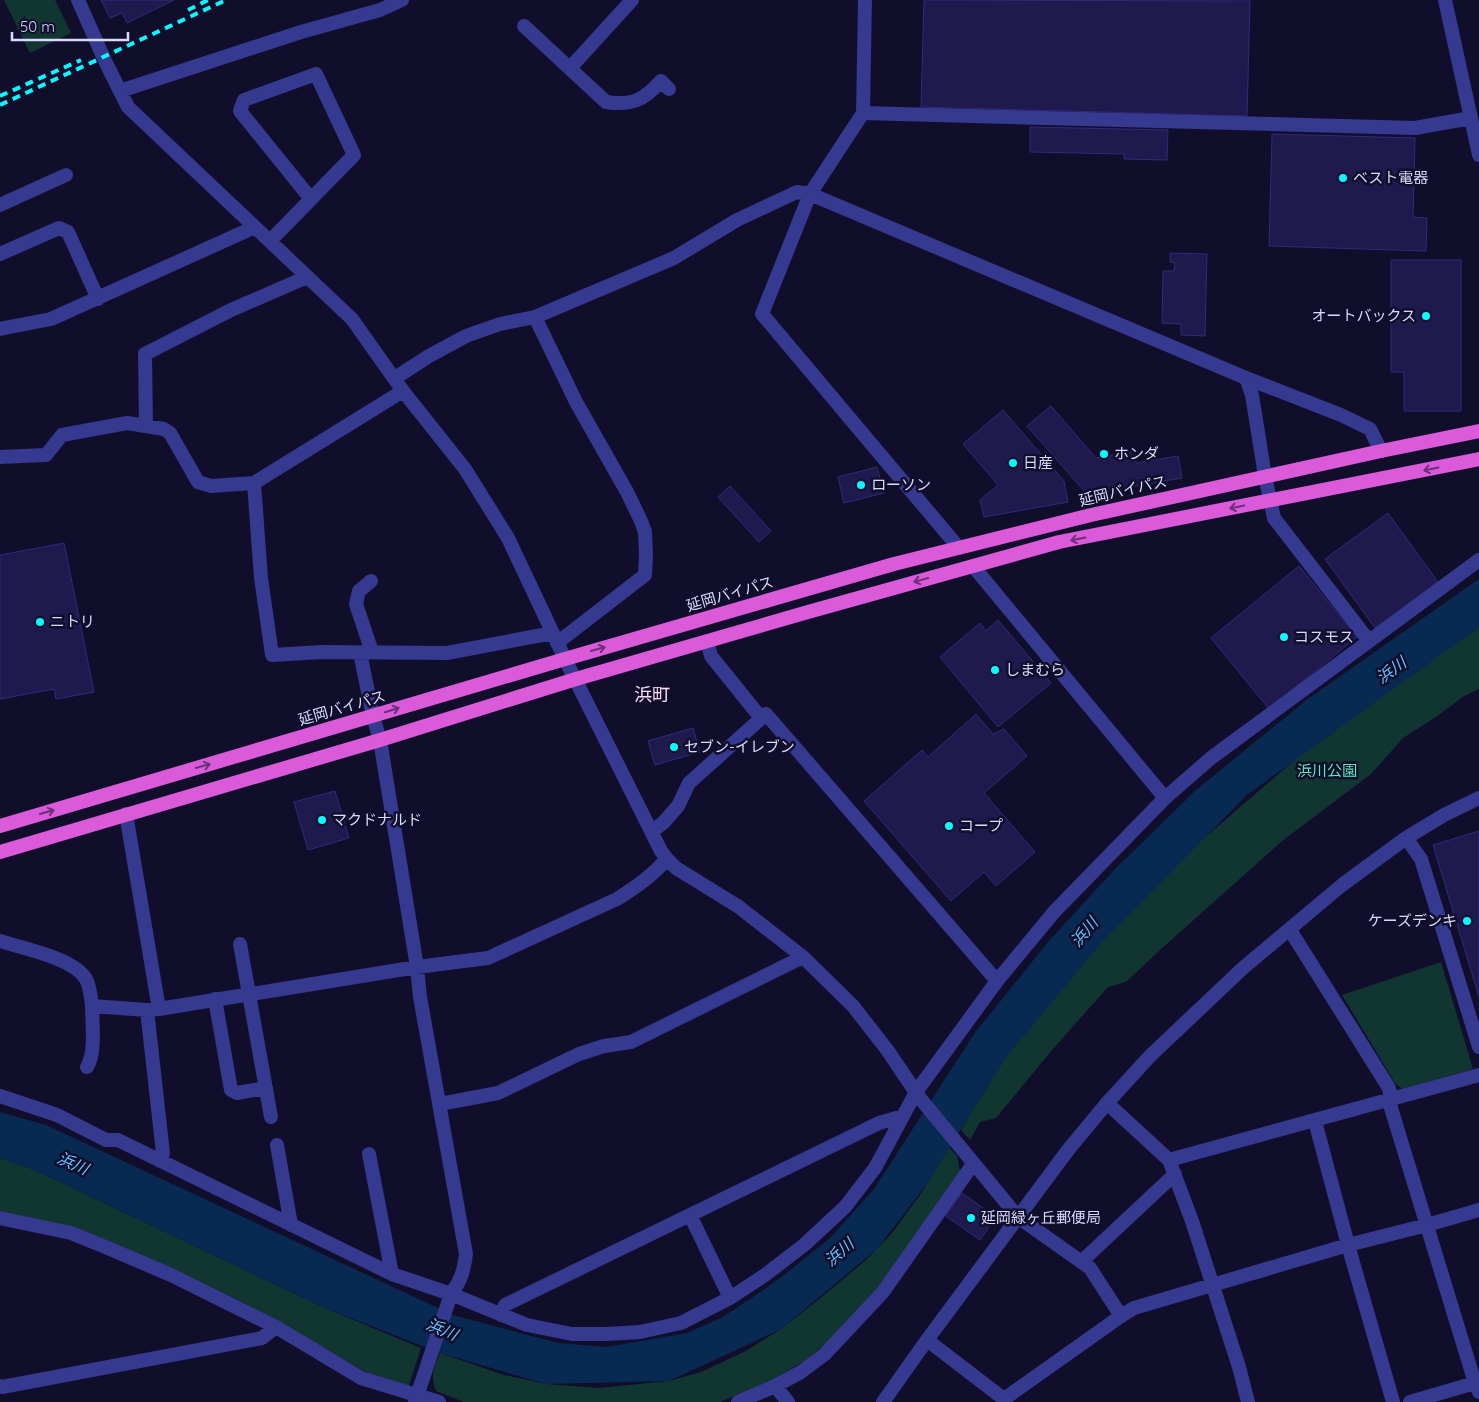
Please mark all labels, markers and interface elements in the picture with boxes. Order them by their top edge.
scale bar [12,10,129,42]
text: 50 m [20,17,55,36]
place label: ベスト電器 [1353,168,1428,187]
marker: ベスト電器 [1337,172,1349,184]
place label: オートバックス [1311,306,1416,325]
marker: オートバックス [1420,310,1432,322]
place label: ホンダ [1114,444,1159,463]
marker: ホンダ [1098,448,1110,460]
place label: 日産 [1023,453,1053,472]
marker: 日産 [1007,457,1019,469]
one-way arrow [1424,464,1440,474]
street label: 延岡バイパス [1077,471,1169,510]
place label: ローソン [871,475,931,494]
marker: ローソン [855,479,867,491]
one-way arrow [1230,503,1246,512]
one-way arrow [1070,534,1086,544]
street label: 延岡バイパス [684,572,776,615]
one-way arrow [913,576,929,586]
place label: ニトリ [50,612,95,631]
marker: ニトリ [34,616,46,628]
place label: コスモス [1294,627,1354,646]
marker: コスモス [1278,631,1290,643]
one-way arrow [590,644,606,653]
water label: 浜川 [1372,651,1411,687]
place label: しまむら [1005,660,1065,679]
marker: しまむら [989,664,1001,676]
district label: 浜町 [634,683,670,706]
street label: 延岡バイパス [296,686,388,729]
one-way arrow [384,705,400,715]
place label: セブン-イレブン [684,737,795,756]
marker: セブン-イレブン [668,741,680,753]
one-way arrow [194,761,210,771]
park label: 浜川公園 [1297,761,1357,780]
one-way arrow [38,807,54,817]
place label: マクドナルド [332,810,422,829]
marker: マクドナルド [316,814,328,826]
place label: コープ [959,816,1003,835]
marker: コープ [943,820,955,832]
place label: ケーズデンキ [1368,911,1457,930]
water label: 浜川 [1066,912,1103,951]
marker: ケーズデンキ [1461,915,1473,927]
water label: 浜川 [54,1147,94,1179]
place label: 延岡緑ヶ丘郵便局 [981,1208,1101,1227]
marker: 延岡緑ヶ丘郵便局 [965,1212,977,1224]
water label: 浜川 [820,1233,859,1270]
water label: 浜川 [423,1314,462,1345]

